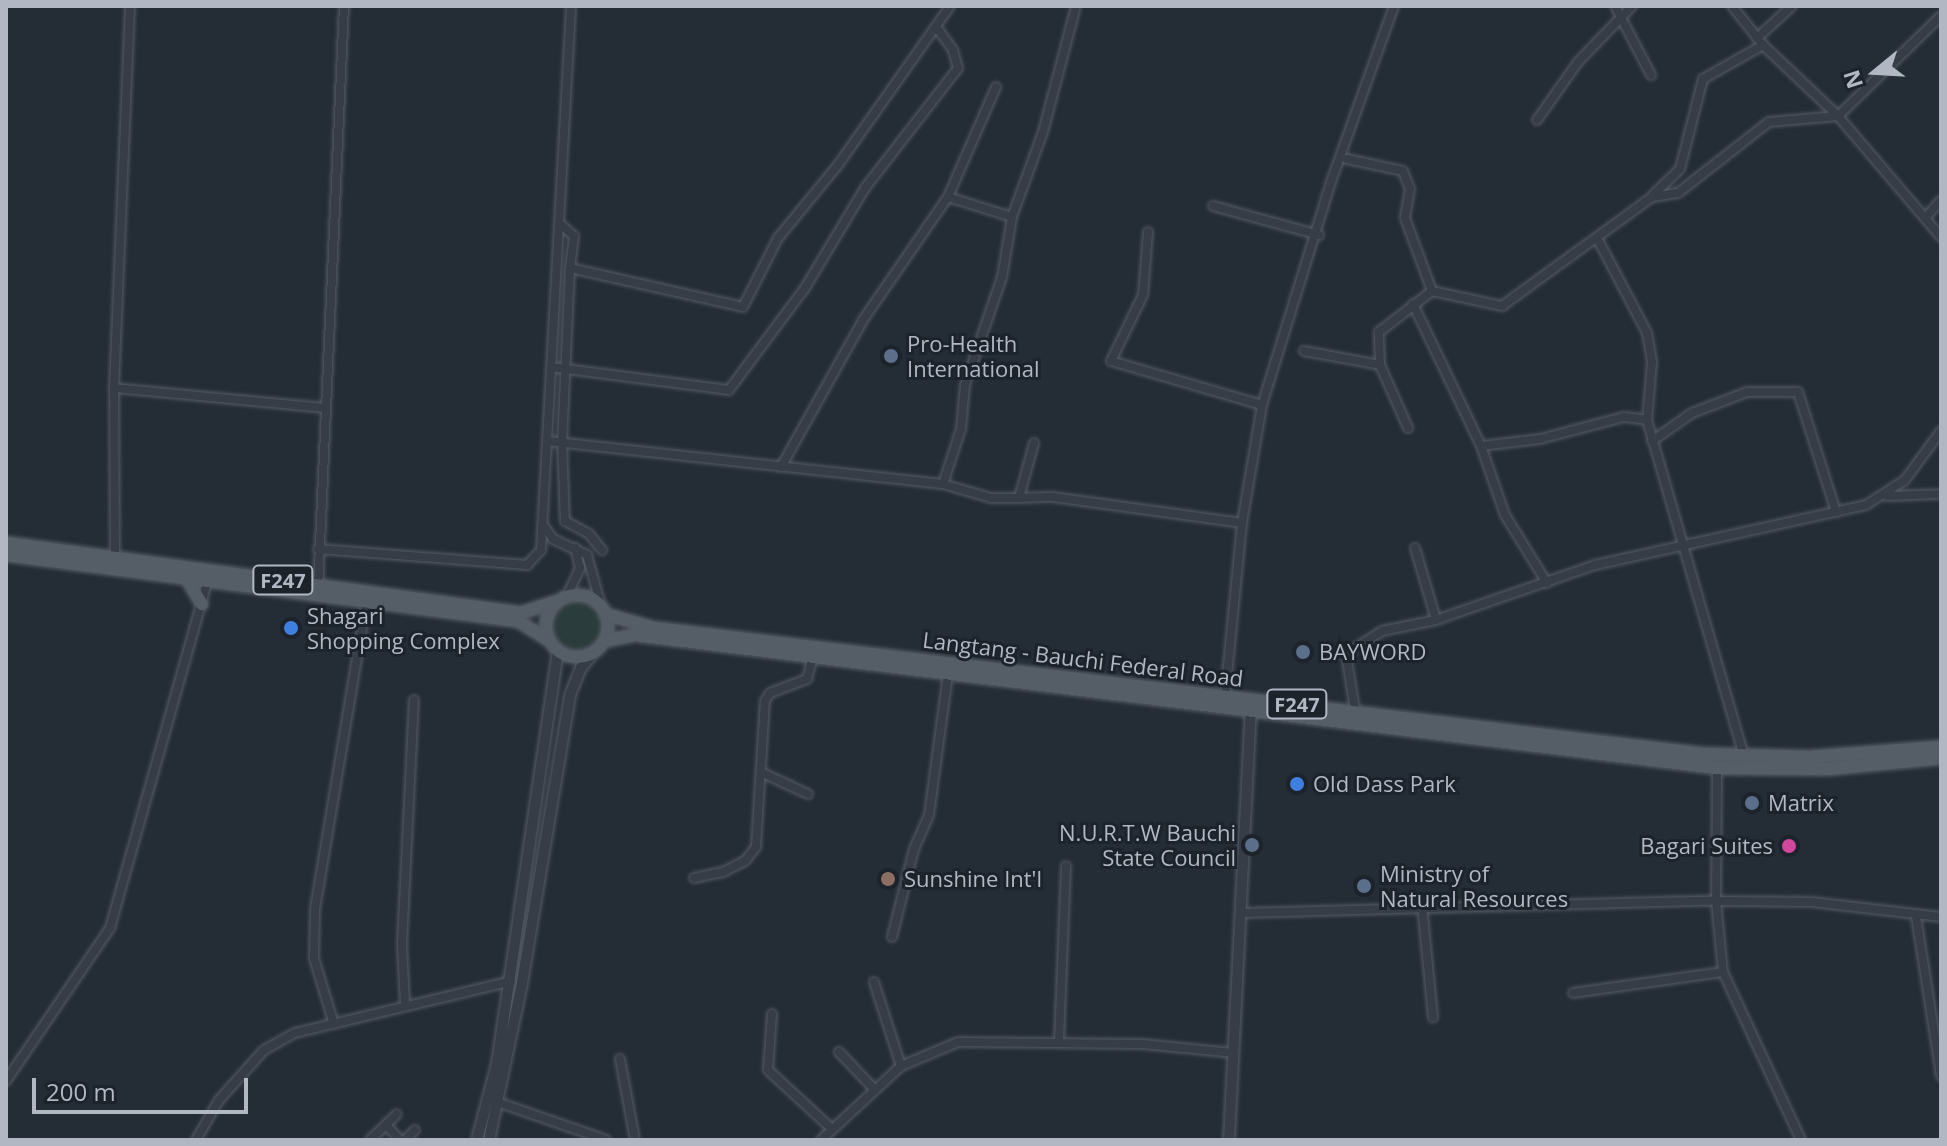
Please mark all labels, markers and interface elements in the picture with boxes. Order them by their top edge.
north arrow [1835,32,1915,112]
text: N [1835,66,1869,93]
place label: Pro-Health International [907,330,1039,382]
marker: Pro-Health International [882,347,900,365]
road number: F247 [251,564,315,596]
place label: Shagari Shopping Complex [307,602,500,654]
marker: Shagari Shopping Complex [282,619,300,637]
street label: Langtang - Bauchi Federal Road [921,626,1245,692]
place label: BAYWORD [1319,639,1426,665]
marker: BAYWORD [1294,643,1312,661]
road number: F247 [1265,688,1329,720]
place label: Old Dass Park [1313,771,1456,797]
marker: Old Dass Park [1288,775,1306,793]
place label: Matrix [1768,790,1834,816]
marker: Matrix [1743,794,1761,812]
place label: N.U.R.T.W Bauchi State Council [1059,819,1236,870]
place label: Bagari Suites [1640,833,1773,859]
marker: N.U.R.T.W Bauchi State Council [1243,836,1261,854]
marker: Bagari Suites [1780,837,1798,855]
place label: Ministry of Natural Resources [1380,860,1568,912]
place label: Sunshine Int'l [904,866,1042,892]
marker: Sunshine Int'l [879,870,897,888]
marker: Ministry of Natural Resources [1355,877,1373,895]
scale bar [36,1062,252,1112]
text: 200 m [46,1075,116,1108]

